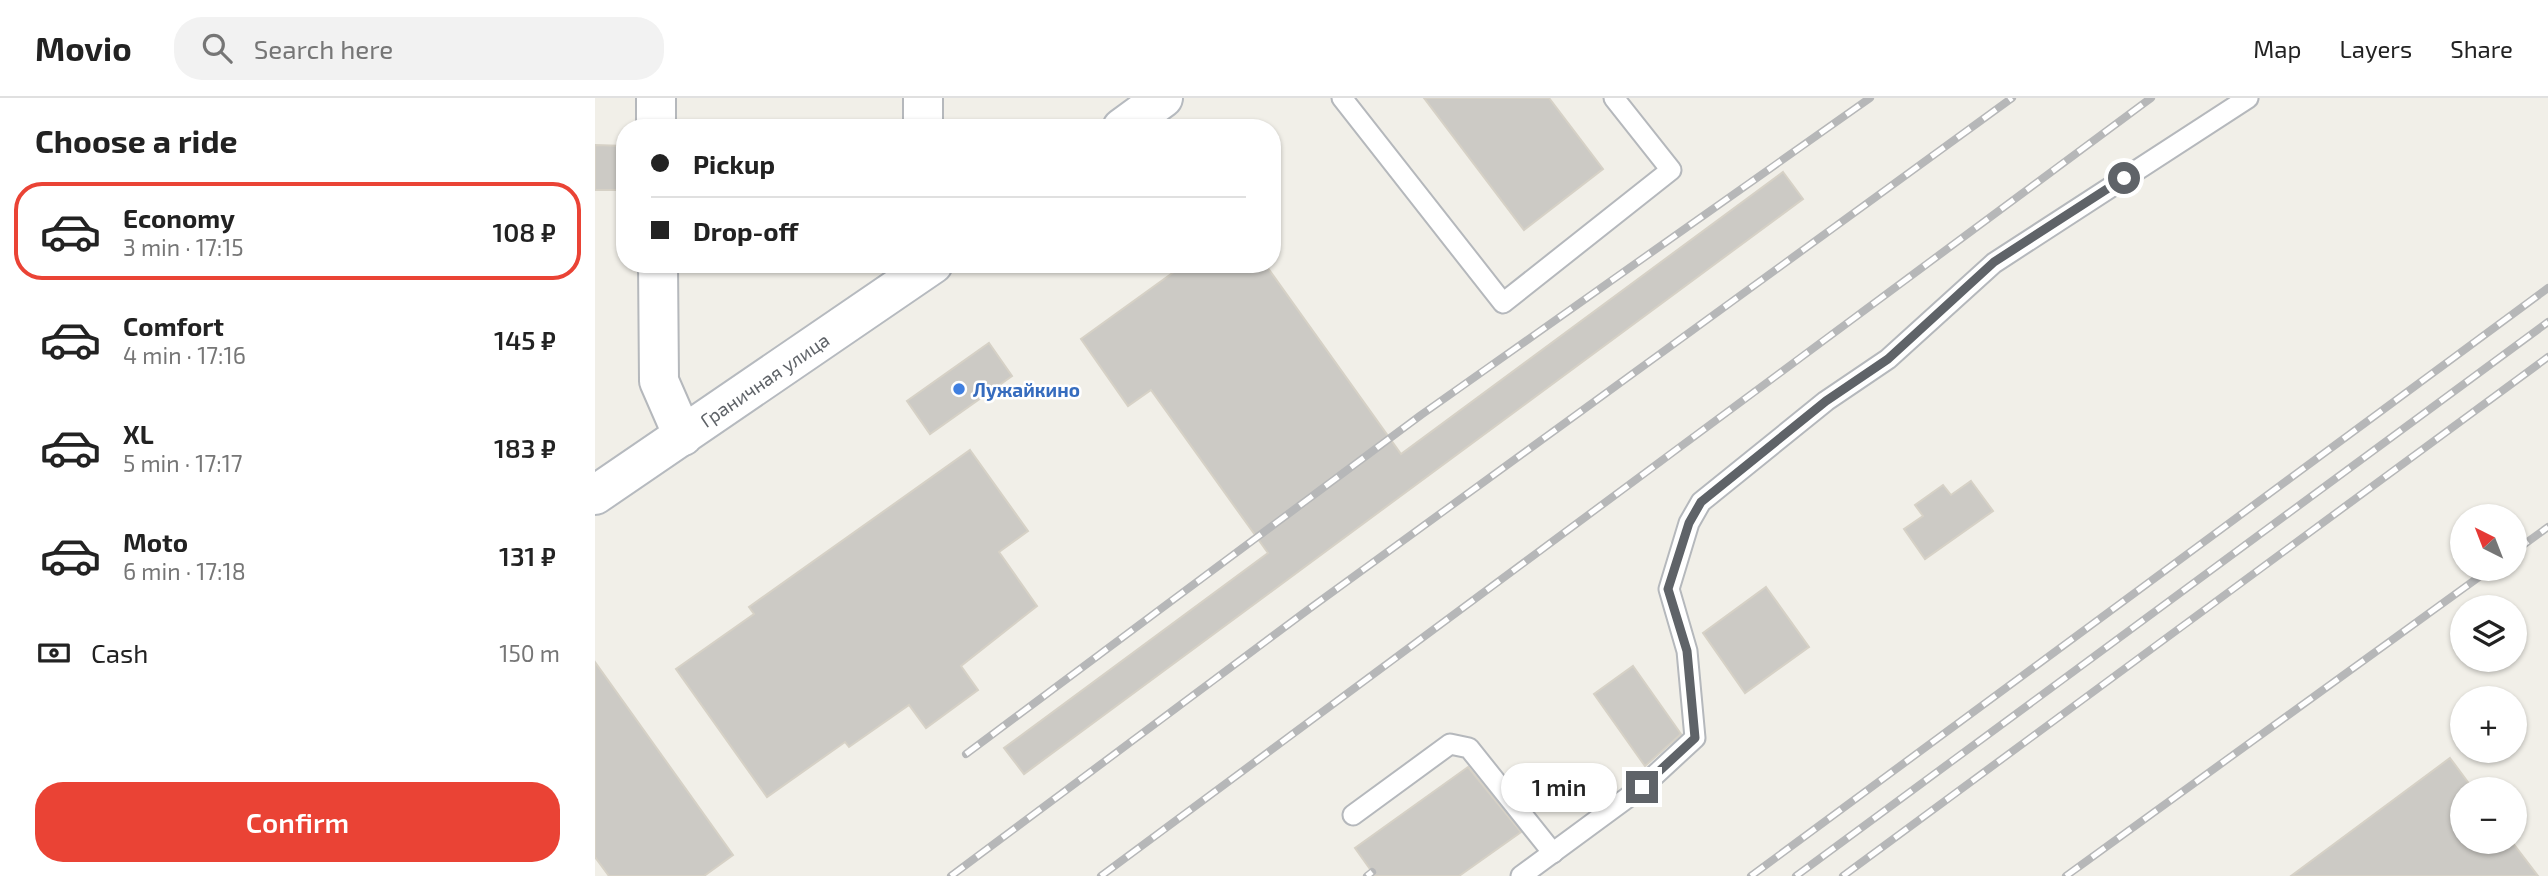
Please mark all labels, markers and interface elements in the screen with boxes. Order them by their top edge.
search box [174,17,664,80]
text: Movio [35,28,132,68]
icon: search [198,29,236,67]
text: Search here [254,33,393,64]
text: Map [2253,34,2301,63]
text: Layers [2339,34,2412,63]
text: Share [2450,34,2513,63]
text: Choose a ride [35,121,238,159]
text: Pickup [693,148,775,179]
route start [2108,162,2140,194]
icon: car [39,200,102,263]
text: Economy [123,202,235,233]
text: Drop-off [693,215,798,246]
text: 108 ₽ [492,216,556,247]
text: 3 min · 17:15 [123,233,244,261]
icon: car [39,308,102,371]
text: Comfort [123,310,224,341]
text: 145 ₽ [494,324,556,355]
street label: Граничная улица [695,327,833,431]
text: 4 min · 17:16 [123,341,246,369]
place label: Лужайкино [973,378,1080,401]
marker: Лужайкино [951,381,967,397]
icon: car [39,416,102,479]
text: XL [123,418,154,449]
text: 183 ₽ [494,432,556,463]
text: 5 min · 17:17 [123,449,243,477]
north arrow [2450,504,2527,581]
map controls [2450,504,2527,854]
icon: car [39,524,102,587]
text: Moto [123,526,188,557]
text: 131 ₽ [499,540,556,571]
text: 6 min · 17:18 [123,557,246,585]
button: layers [2450,595,2527,672]
icon: cash [35,634,73,672]
text: Cash [91,637,148,668]
text: 150 m [499,639,560,667]
button: + [2450,686,2527,763]
callout: 1 min [1502,762,1618,812]
route end [1626,771,1658,803]
text: 1 min [1532,773,1586,801]
button: − [2450,777,2527,854]
button: Confirm [35,782,560,862]

